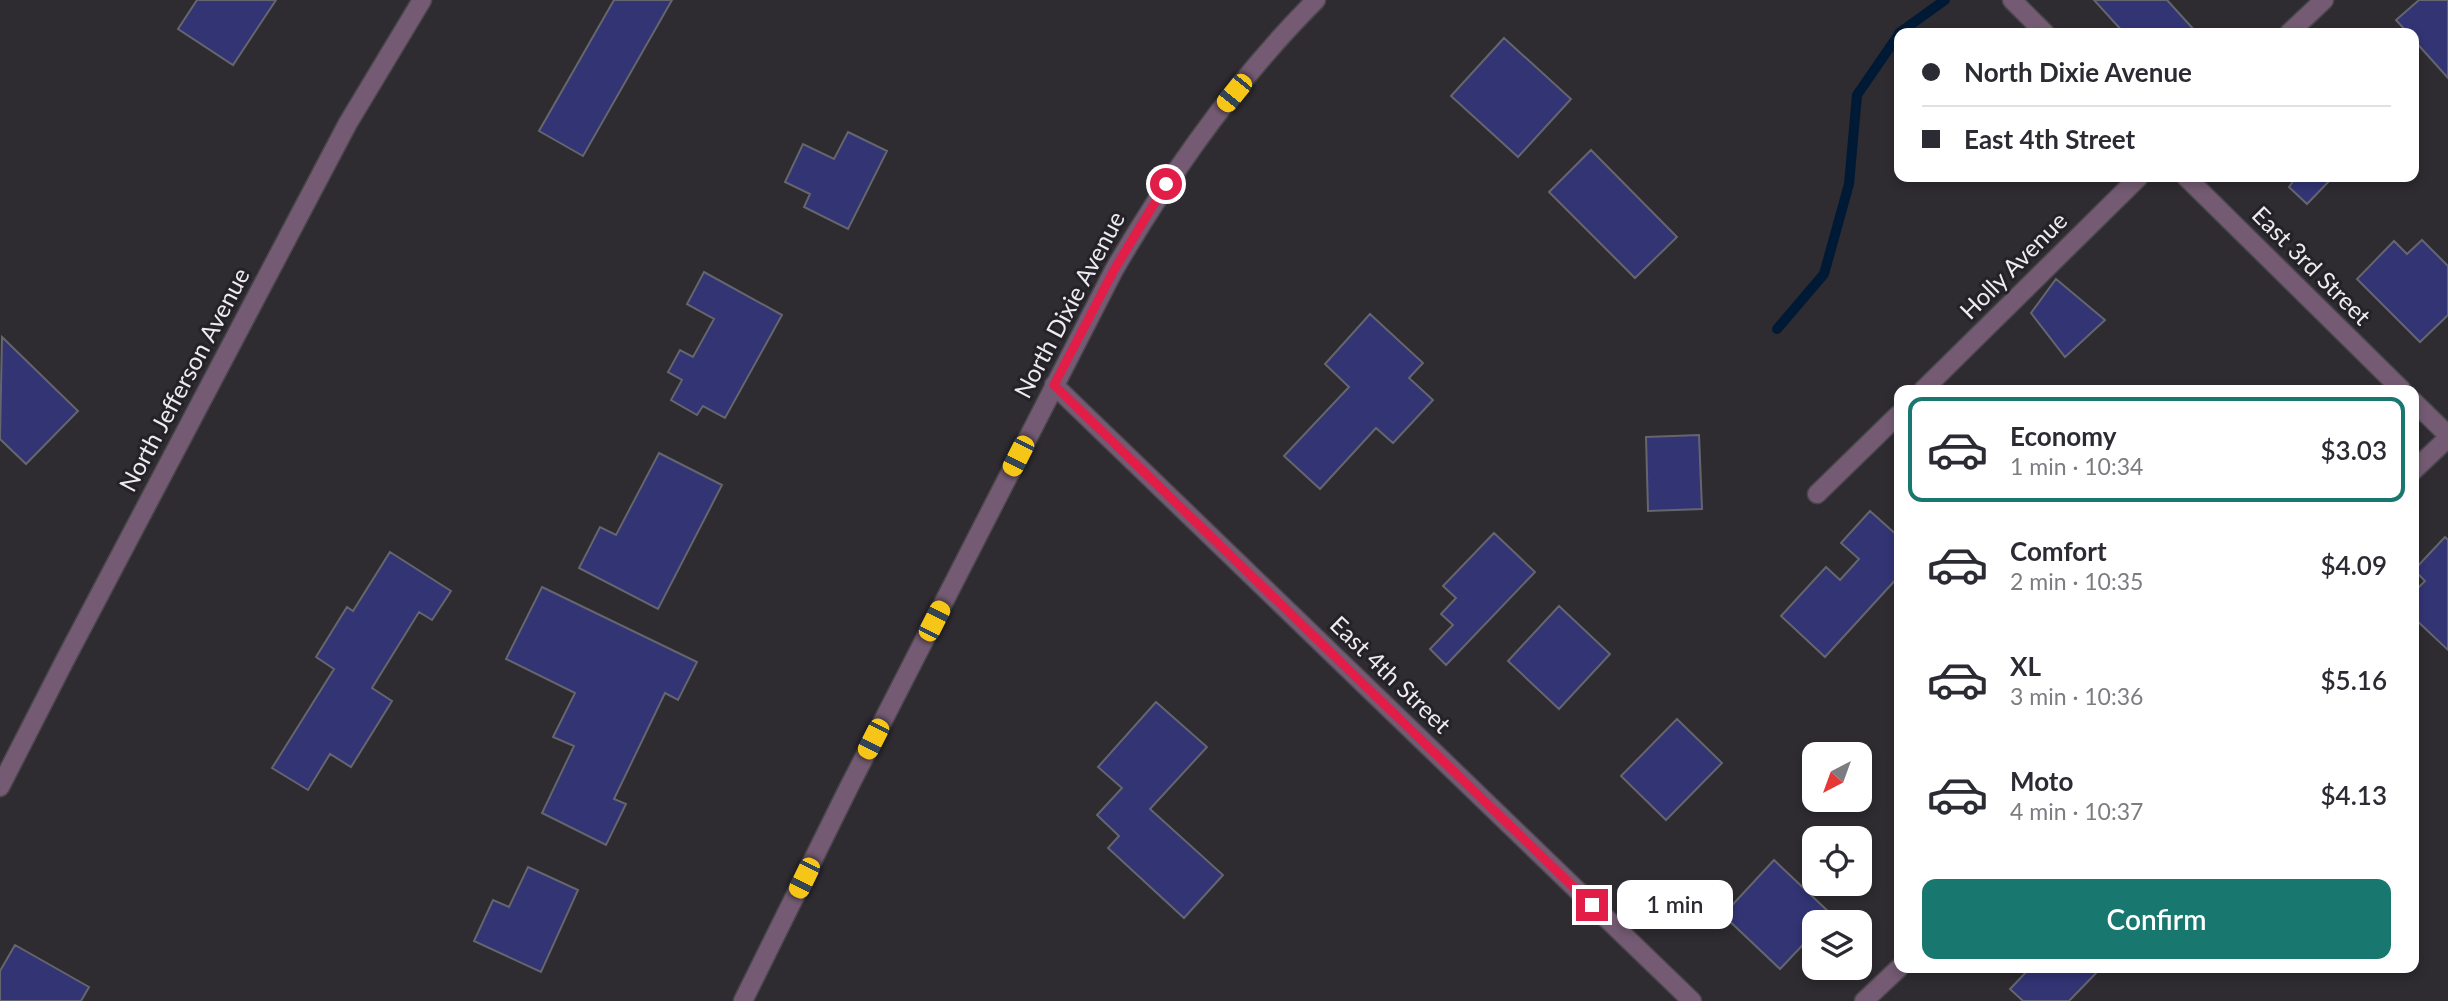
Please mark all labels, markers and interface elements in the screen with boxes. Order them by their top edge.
text: North Dixie Avenue [1964,56,2192,88]
car [1213,70,1256,116]
text: East 4th Street [1964,123,2135,155]
route start [1150,168,1182,200]
street label: East 3rd Street [2247,200,2378,331]
street label: Holly Avenue [1953,205,2073,325]
street label: North Dixie Avenue [1007,206,1130,403]
street label: North Jefferson Avenue [112,263,255,496]
icon: car [1926,418,1989,481]
text: Economy [2010,420,2116,452]
car [1000,433,1037,479]
text: $3.03 [2321,434,2387,466]
text: 1 min · 10:34 [2010,452,2143,480]
icon: car [1926,533,1989,596]
text: Comfort [2010,535,2107,567]
text: $4.09 [2321,549,2387,581]
text: 2 min · 10:35 [2010,567,2143,595]
car [916,598,953,644]
street label: East 4th Street [1325,609,1458,739]
icon: car [1926,648,1989,711]
text: XL [2010,650,2041,682]
text: $5.16 [2321,664,2387,696]
text: 3 min · 10:36 [2010,682,2143,710]
car [855,716,892,762]
north arrow [1802,742,1872,812]
map controls [1802,742,1872,980]
icon: car [1926,763,1989,826]
text: Moto [2010,765,2073,797]
text: $4.13 [2321,779,2387,811]
text: 4 min · 10:37 [2010,797,2143,825]
button: locate [1802,826,1872,896]
car [786,855,823,901]
button: Confirm [1922,879,2391,959]
callout: 1 min [1616,880,1732,930]
route end [1576,889,1608,921]
text: 1 min [1647,890,1703,918]
button: layers [1802,910,1872,980]

